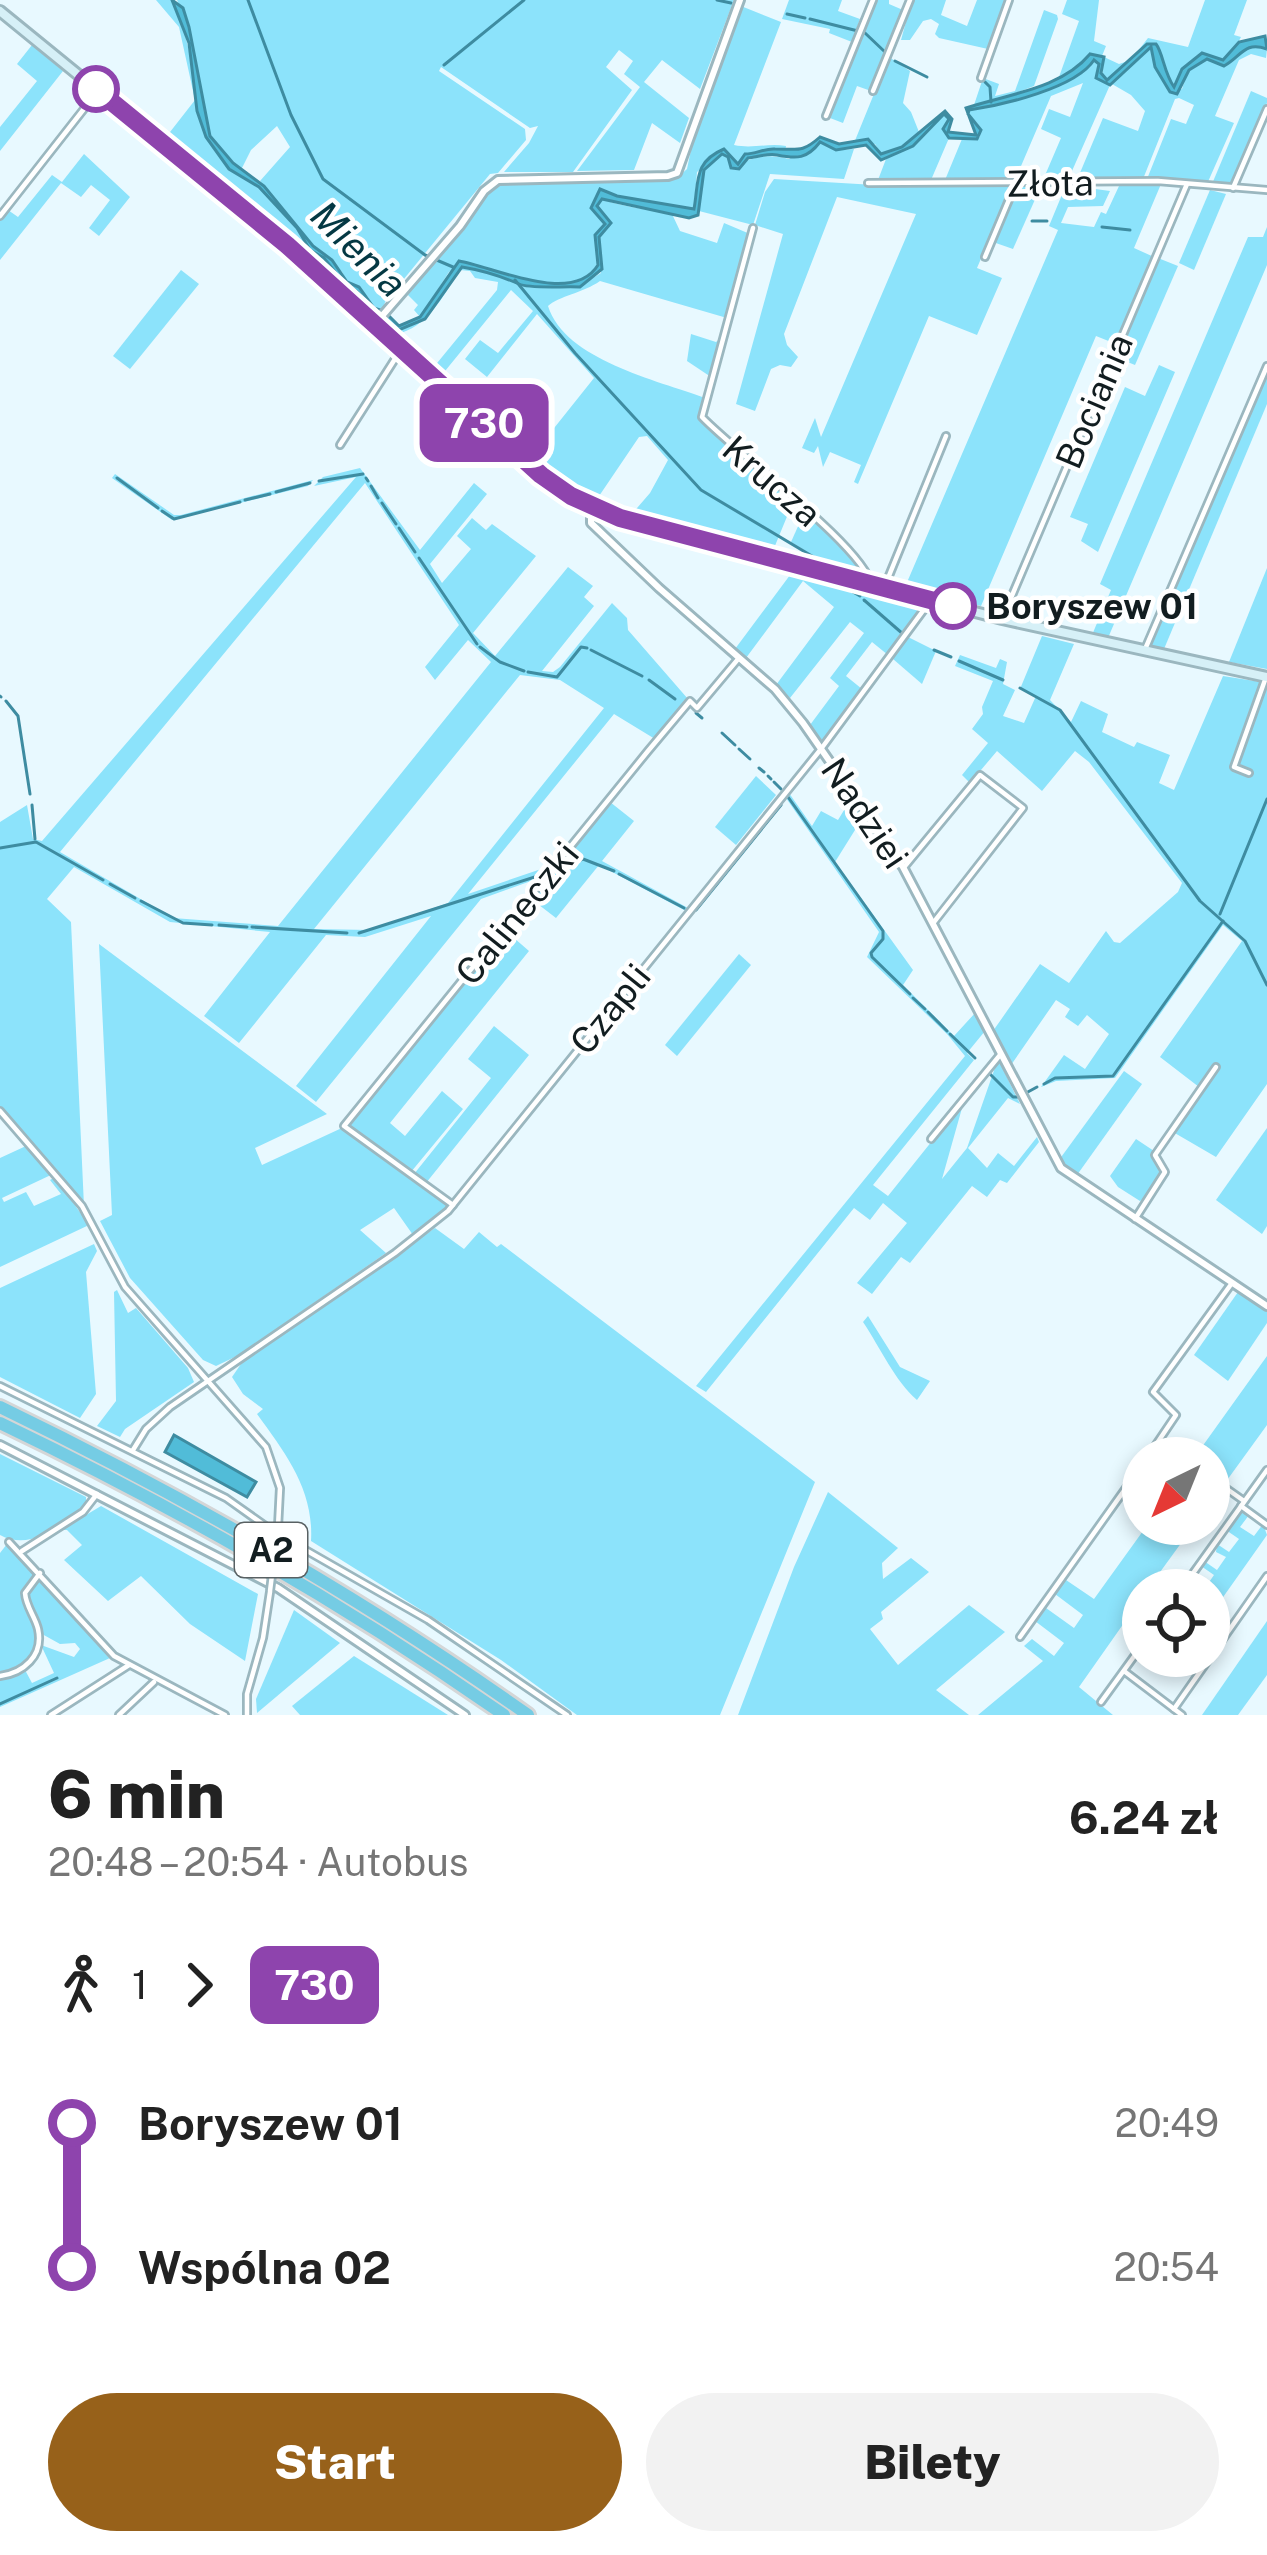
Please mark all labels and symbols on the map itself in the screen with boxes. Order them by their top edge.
unlabelled marker [74,67,118,111]
street label: Złota [1006,161,1094,205]
water label: Mienia [302,192,416,306]
street label: Bociania [1047,327,1141,475]
line badge: 730 [415,384,553,462]
street label: Krucza [714,427,830,535]
marker: Boryszew 01 [931,584,975,628]
place label: Boryszew 01 [986,585,1198,627]
street label: Nadziei [813,750,917,876]
street label: Calineczki [447,833,587,993]
street label: Czapli [561,956,659,1062]
north arrow [1122,1437,1230,1545]
road number: A2 [235,1523,307,1577]

